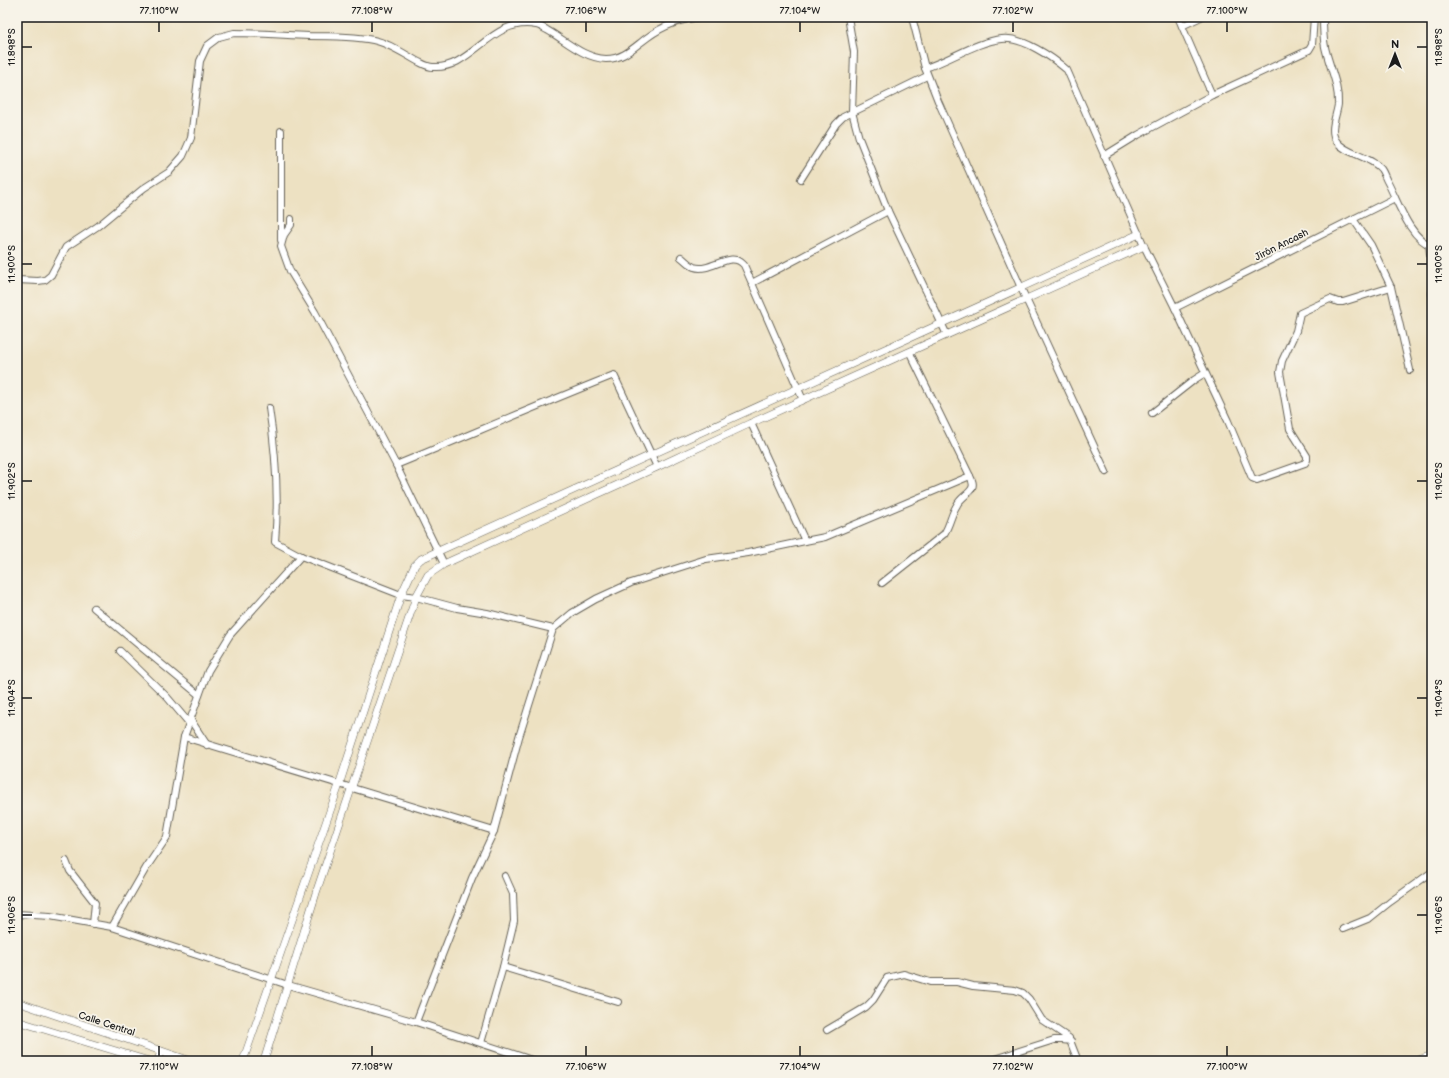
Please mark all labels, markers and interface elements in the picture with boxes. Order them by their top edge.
text: 77.110°W [139,5,179,17]
text: 77.108°W [351,5,393,17]
text: 77.106°W [565,5,607,17]
text: 77.104°W [780,5,820,17]
text: 77.102°W [993,5,1033,17]
text: 77.100°W [1206,5,1248,17]
text: 11.898°S [6,28,18,66]
text: 11.898°S [1433,28,1445,66]
north arrow [1375,34,1415,74]
text: N [1391,38,1399,51]
street label: Jirón Ancash [1253,226,1311,263]
text: 11.900°S [6,245,18,283]
text: 11.900°S [1433,245,1445,283]
text: 11.902°S [6,462,18,500]
text: 11.902°S [1433,462,1445,500]
text: 11.904°S [6,679,18,717]
text: 11.904°S [1433,679,1445,717]
text: 11.906°S [6,896,18,934]
text: 11.906°S [1433,896,1445,934]
street label: Calle Central [77,1009,137,1039]
text: 77.110°W [139,1061,179,1073]
text: 77.108°W [351,1061,393,1073]
text: 77.106°W [565,1061,607,1073]
text: 77.104°W [780,1061,820,1073]
text: 77.102°W [993,1061,1033,1073]
text: 77.100°W [1206,1061,1248,1073]

